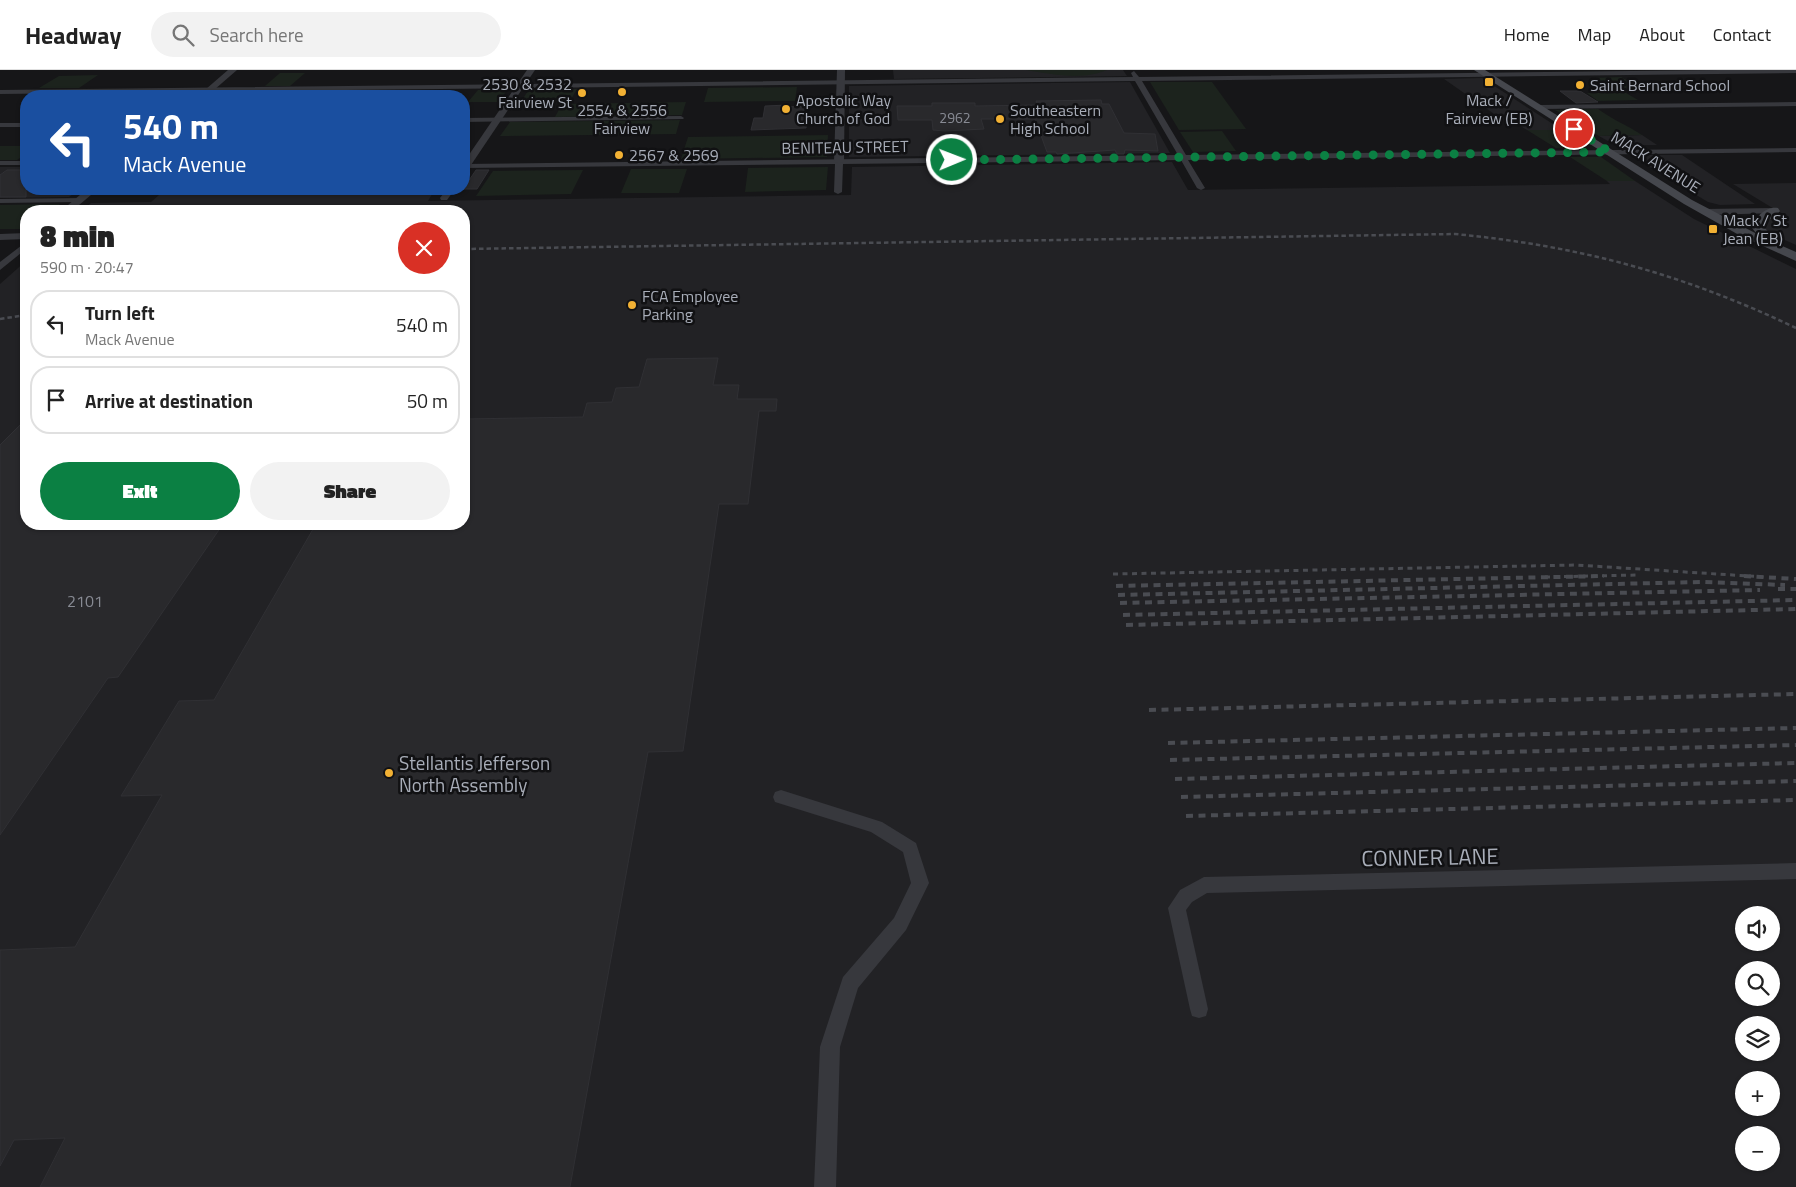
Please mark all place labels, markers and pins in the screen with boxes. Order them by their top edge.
place label: 2530 & 2532 Fairview St [482,72,572,114]
place label: Saint Bernard School [1590,73,1730,97]
marker: Mack / Fairview (EB) [1483,76,1495,88]
marker: Saint Bernard School [1574,79,1586,91]
marker: 2554 & 2556 Fairview [616,86,628,98]
marker: 2530 & 2532 Fairview St [576,87,588,99]
place label: Apostolic Way Church of God [796,88,891,130]
place label: Mack / Fairview (EB) [1445,88,1533,130]
place label: 2554 & 2556 Fairview [577,98,667,140]
place label: Southeastern High School [1010,98,1101,140]
marker: Apostolic Way Church of God [780,103,792,115]
pin [1553,108,1595,150]
marker: Southeastern High School [994,113,1006,125]
place label: 2567 & 2569 [629,143,719,167]
marker: 2567 & 2569 [613,149,625,161]
place label: Mack / St Jean (EB) [1723,208,1787,250]
marker: Mack / St Jean (EB) [1707,223,1719,235]
place label: FCA Employee Parking [642,284,738,326]
marker: FCA Employee Parking [626,299,638,311]
place label: Stellantis Jefferson North Assembly [399,748,550,799]
marker: Stellantis Jefferson North Assembly [383,767,395,779]

